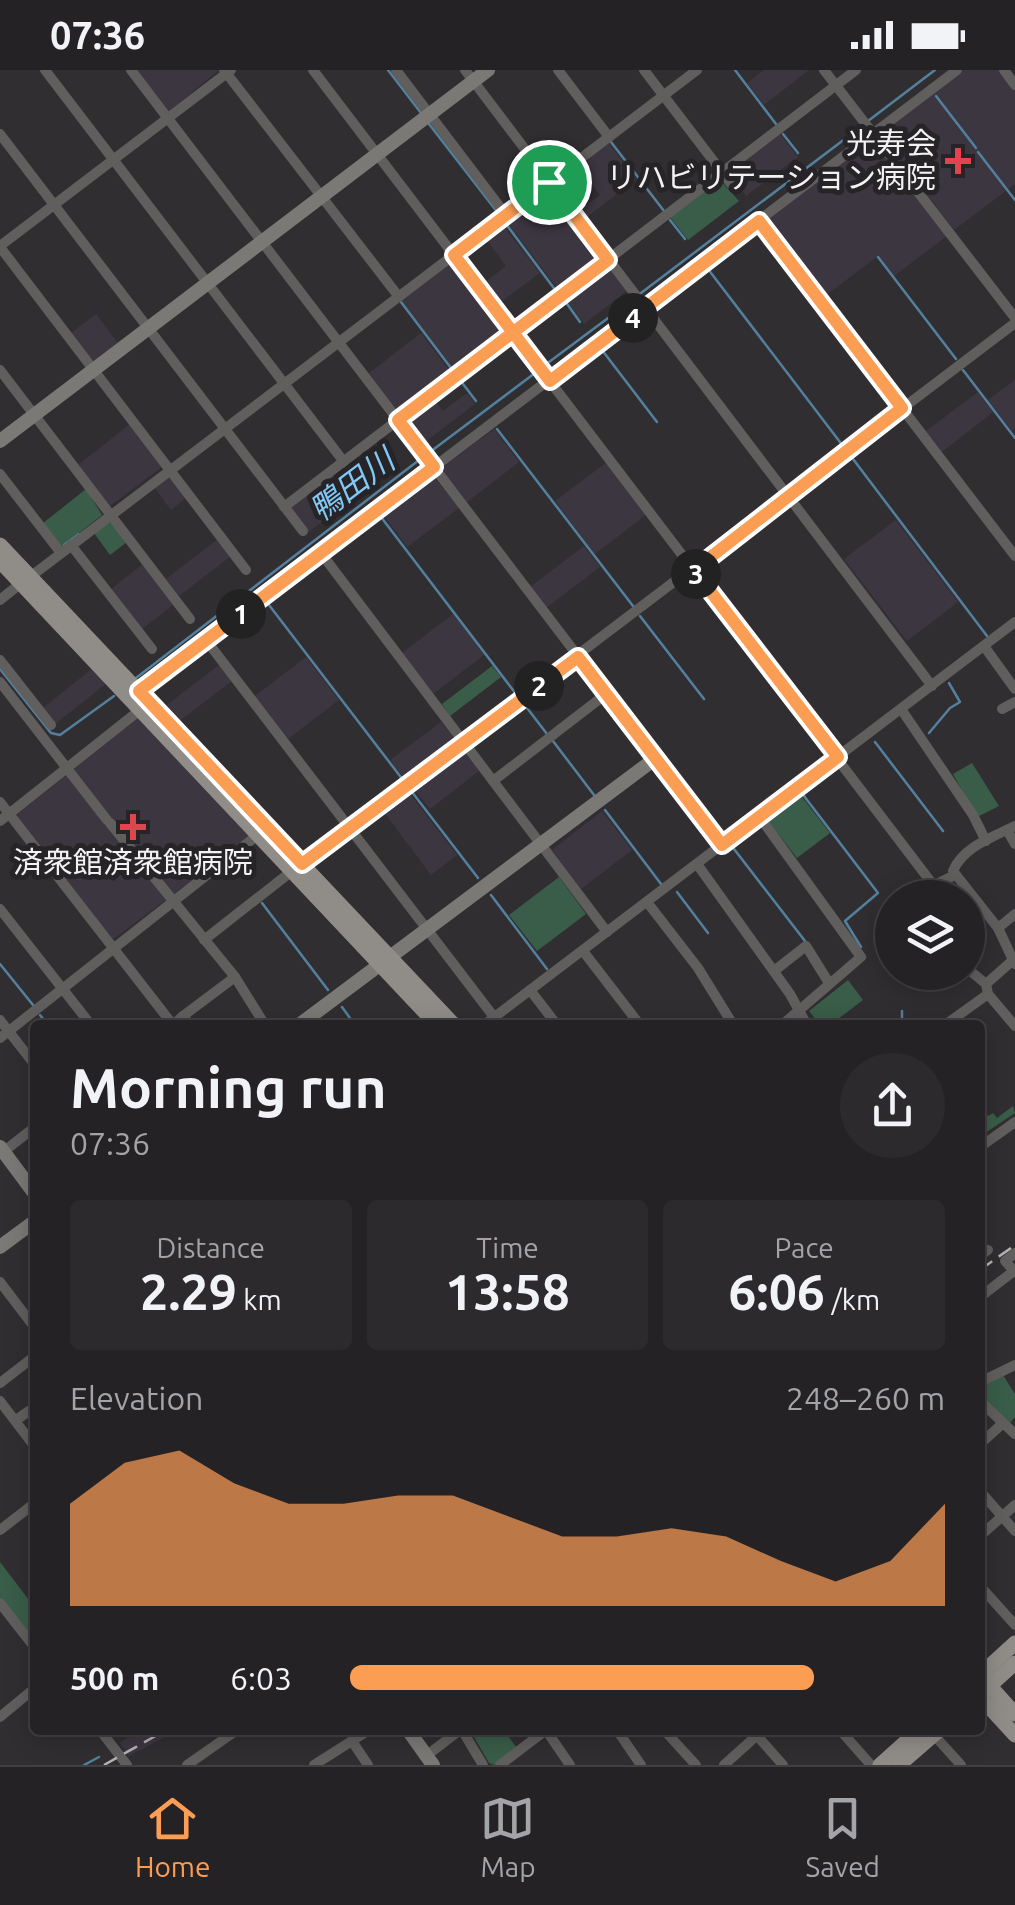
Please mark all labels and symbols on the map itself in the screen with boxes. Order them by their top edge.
place label: 光寿会 リハビリテーション病院 [607,126,936,194]
pin [507,140,592,225]
marker: 光寿会 リハビリテーション病院 [945,148,971,174]
pin: 4 [608,293,658,343]
water label: 鴨田川 [302,439,403,527]
pin: 3 [671,549,721,599]
pin: 1 [216,589,266,639]
pin: 2 [514,661,564,711]
marker: 済衆館済衆館病院 [120,814,146,840]
place label: 済衆館済衆館病院 [13,845,253,879]

